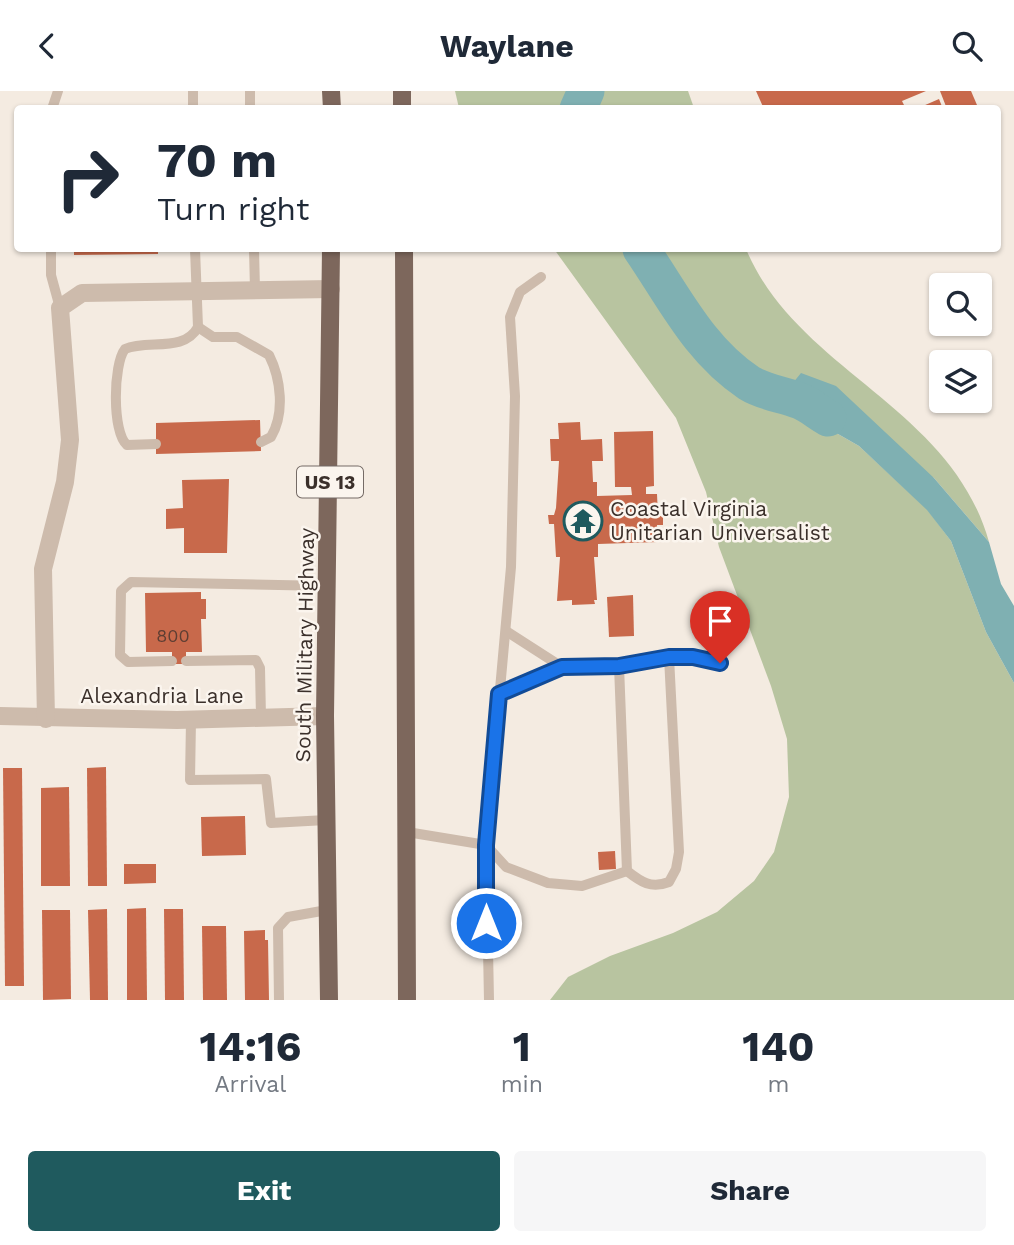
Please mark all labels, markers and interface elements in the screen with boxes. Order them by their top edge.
icon: back [28,27,66,65]
text: Waylane [440,27,574,65]
icon: search [948,27,986,65]
text: 70 m [157,131,277,189]
icon: right [42,133,133,224]
text: Turn right [157,190,309,228]
map controls [929,273,992,413]
button: search [929,273,992,336]
button: layers [929,350,992,413]
road number: US 13 [297,467,363,497]
place label: Coastal Virginia Unitarian Universalist [610,496,830,545]
temple icon: Coastal Virginia Unitarian Universalist [562,500,604,542]
street label: South Military Highway [290,527,319,763]
pin [690,591,750,663]
icon: arrive [701,602,739,640]
house number: 800 [156,625,190,646]
street label: Alexandria Lane [80,683,244,708]
position arrow [449,886,523,960]
text: 14:16 [199,1022,301,1071]
text: 1 [513,1022,531,1071]
text: 140 [742,1022,815,1071]
text: Arrival [214,1071,286,1098]
text: min [501,1071,543,1098]
text: m [768,1071,789,1098]
button: Exit [28,1151,500,1231]
button: Share [514,1151,986,1231]

